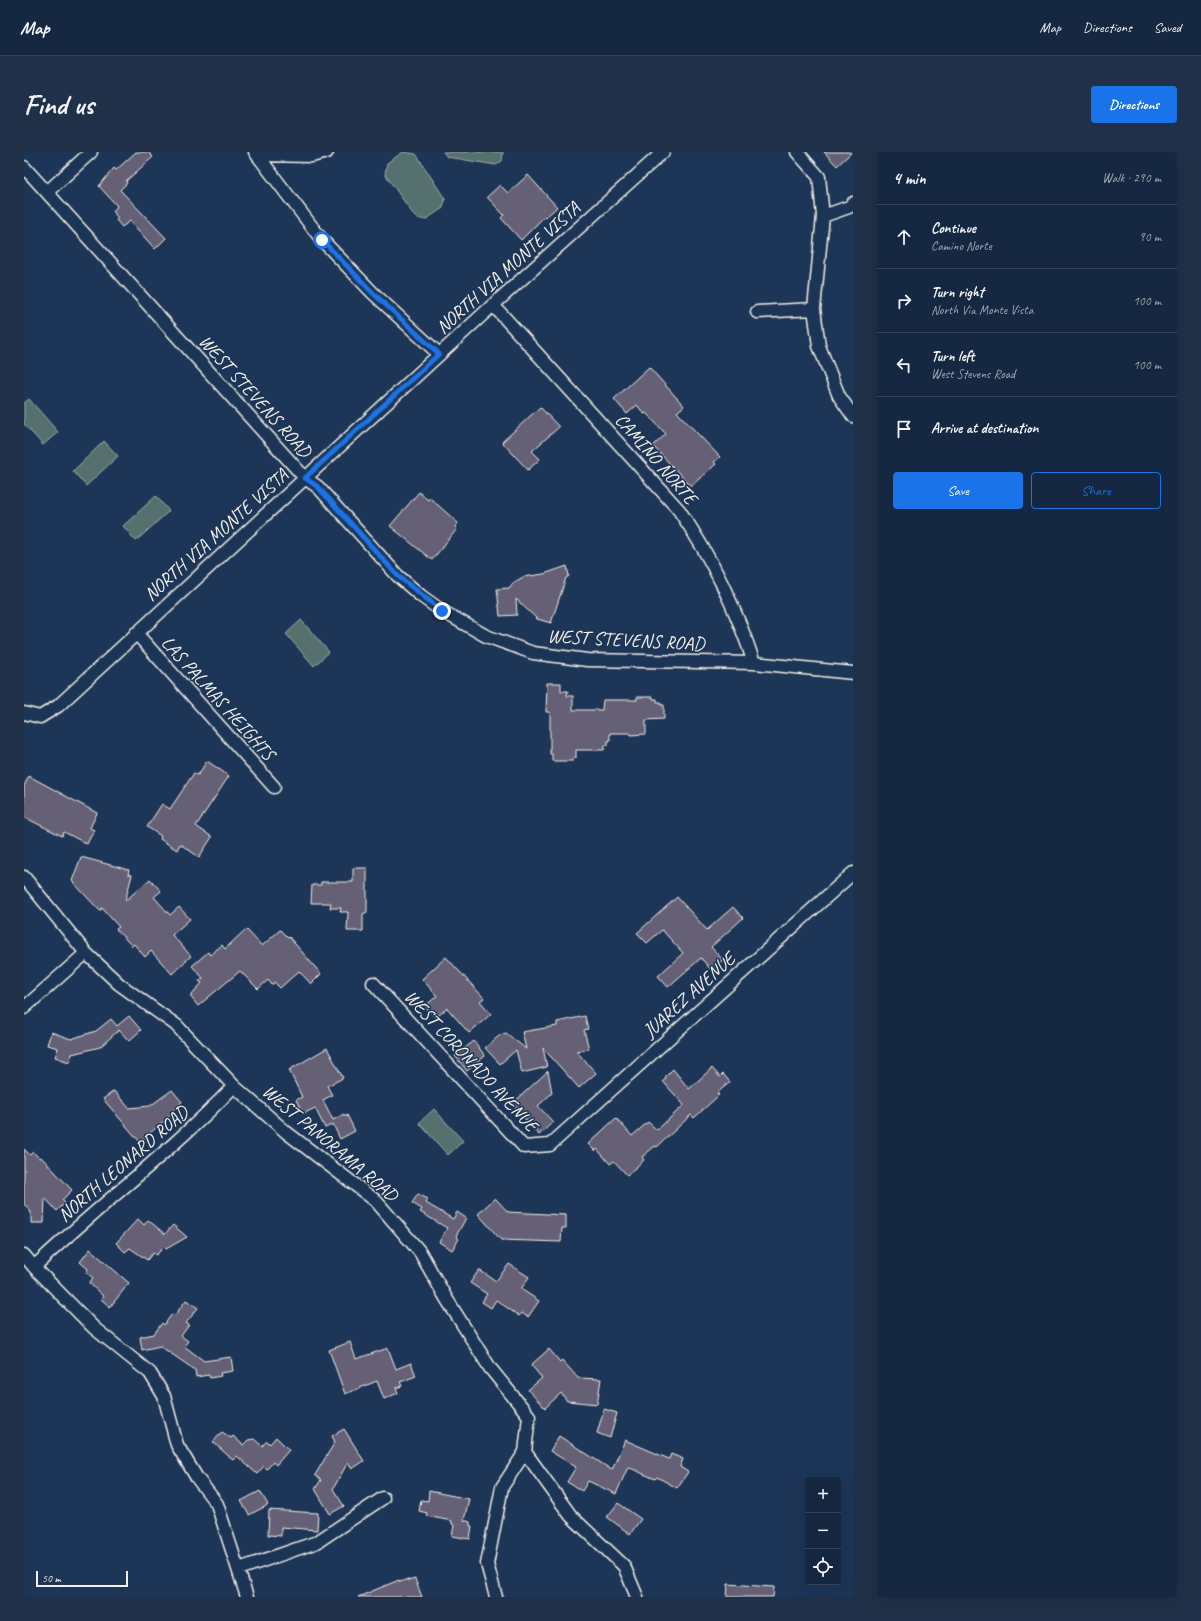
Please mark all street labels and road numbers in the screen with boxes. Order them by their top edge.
street label: NORTH VIA MONTE VISTA [431,196,586,339]
street label: WEST STEVENS ROAD [194,330,318,464]
street label: CAMINO NORTE [610,408,704,512]
street label: NORTH VIA MONTE VISTA [139,463,294,606]
street label: WEST STEVENS ROAD [547,624,707,656]
street label: LAS PALMAS HEIGHTS [156,631,282,767]
street label: JUAREZ AVENUE [637,945,742,1043]
street label: WEST CORONADO AVENUE [399,985,545,1139]
street label: WEST PANORAMA ROAD [257,1079,404,1208]
street label: NORTH LEONARD ROAD [53,1099,195,1227]

